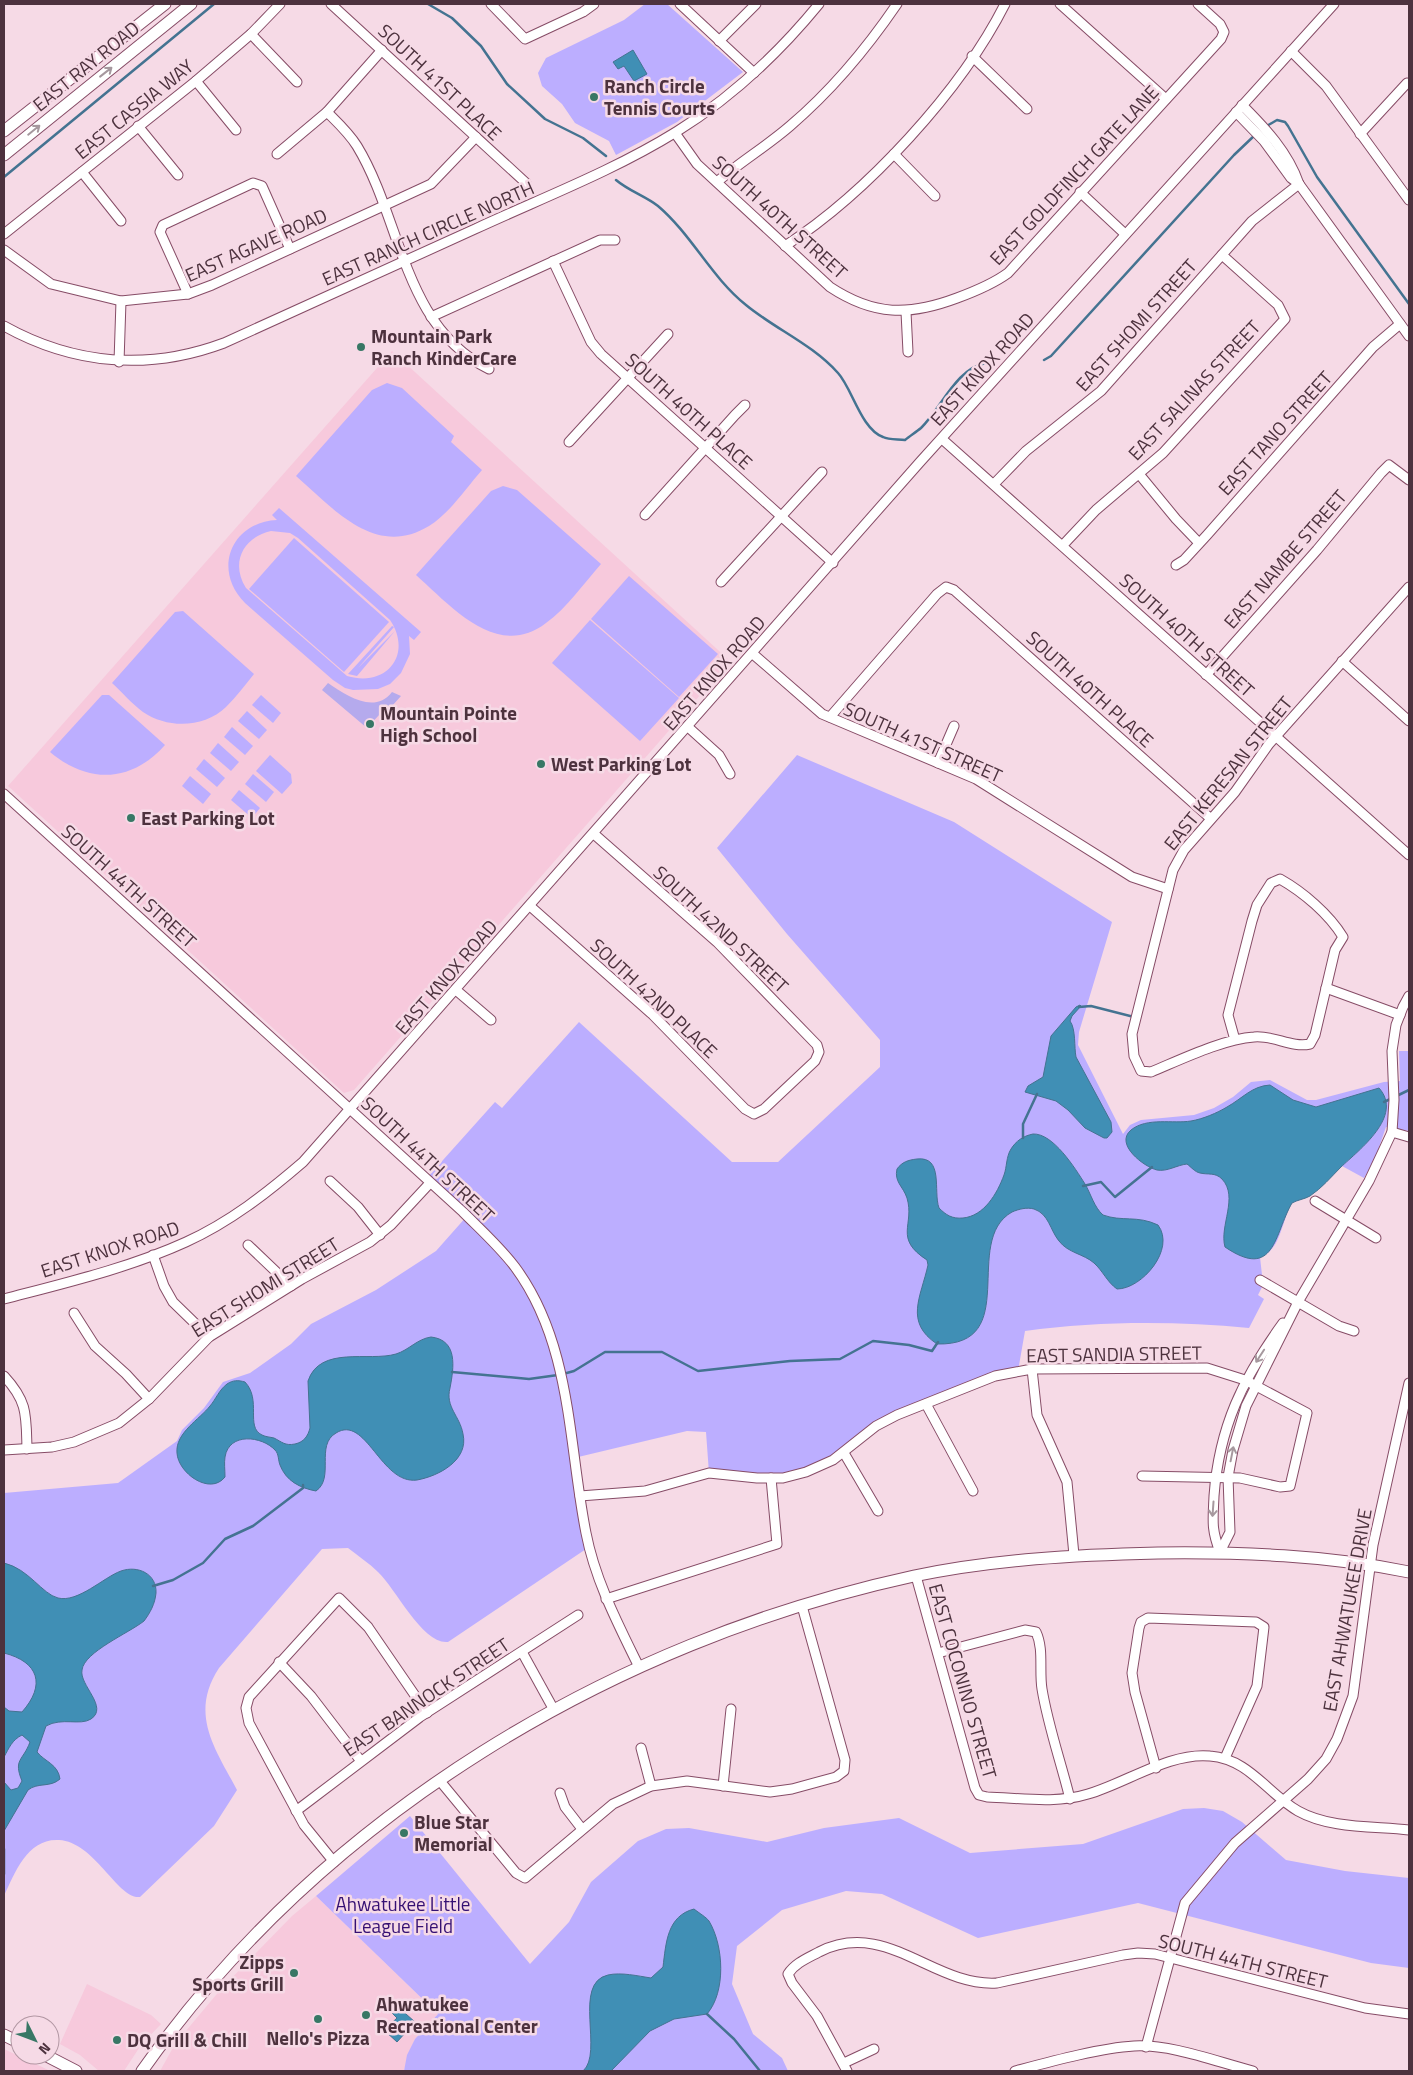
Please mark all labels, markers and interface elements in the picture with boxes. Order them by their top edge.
street label: EAST RAY ROAD [26,13,145,118]
street label: SOUTH 41ST PLACE [372,16,509,147]
street label: EAST CASSIA WAY [68,51,200,166]
one-way arrow [99,66,112,77]
place label: Ranch Circle Tennis Courts [604,71,715,122]
street label: EAST GOLDFINCH GATE LANE [982,78,1165,271]
marker: Ranch Circle Tennis Courts [588,91,600,103]
one-way arrow [27,125,40,136]
street label: SOUTH 40TH STREET [706,148,854,285]
street label: EAST RANCH CIRCLE NORTH [317,173,539,293]
street label: EAST AGAVE ROAD [180,200,332,289]
street label: EAST SHOMI STREET [1068,252,1203,397]
street label: EAST KNOX ROAD [923,305,1041,432]
street label: EAST SALINAS STREET [1121,313,1267,466]
place label: Mountain Park Ranch KinderCare [371,321,517,372]
marker: Mountain Park Ranch KinderCare [355,341,367,353]
street label: SOUTH 40TH PLACE [619,345,759,476]
street label: EAST TANO STREET [1211,364,1339,502]
street label: EAST NAMBE STREET [1216,483,1353,634]
street label: SOUTH 40TH STREET [1113,566,1261,703]
street label: EAST KNOX ROAD [655,609,772,737]
street label: SOUTH 40TH PLACE [1020,623,1160,754]
street label: EAST KERESAN STREET [1156,689,1299,856]
street label: SOUTH 41ST STREET [839,694,1007,790]
place label: Mountain Pointe High School [380,698,517,749]
marker: Mountain Pointe High School [364,718,376,730]
place label: West Parking Lot [551,749,692,778]
marker: West Parking Lot [535,758,547,770]
place label: East Parking Lot [141,803,275,832]
marker: East Parking Lot [125,812,137,824]
street label: SOUTH 44TH STREET [55,817,203,954]
street label: SOUTH 42ND STREET [647,858,795,999]
street label: EAST KNOX ROAD [387,913,504,1041]
street label: SOUTH 42ND PLACE [584,931,725,1064]
street label: SOUTH 44TH STREET [355,1089,502,1228]
street label: EAST KNOX ROAD [37,1212,183,1285]
street label: EAST SHOMI STREET [185,1229,344,1344]
street label: EAST SANDIA STREET [1026,1337,1202,1370]
one-way arrow [1255,1349,1265,1363]
one-way arrow [1228,1446,1238,1462]
one-way arrow [1209,1501,1218,1517]
street label: EAST AHWATUKEE DRIVE [1314,1506,1379,1714]
street label: EAST COCONINO STREET [922,1580,1005,1782]
street label: EAST BANNOCK STREET [337,1630,515,1763]
place label: Blue Star Memorial [414,1807,493,1858]
marker: Blue Star Memorial [398,1827,410,1839]
park label: Ahwatukee Little League Field [336,1889,470,1940]
street label: SOUTH 44TH STREET [1156,1925,1331,1996]
place label: Zipps Sports Grill [192,1947,284,1998]
marker: Zipps Sports Grill [288,1967,300,1979]
place label: Ahwatukee Recreational Center [376,1989,538,2040]
marker: Ahwatukee Recreational Center [360,2009,372,2021]
marker: Nello's Pizza [312,2013,324,2025]
north arrow [10,2015,60,2065]
place label: Nello's Pizza [266,2023,370,2052]
place label: DQ Grill & Chill [127,2025,247,2054]
marker: DQ Grill & Chill [111,2034,123,2046]
text: N [34,2038,56,2060]

